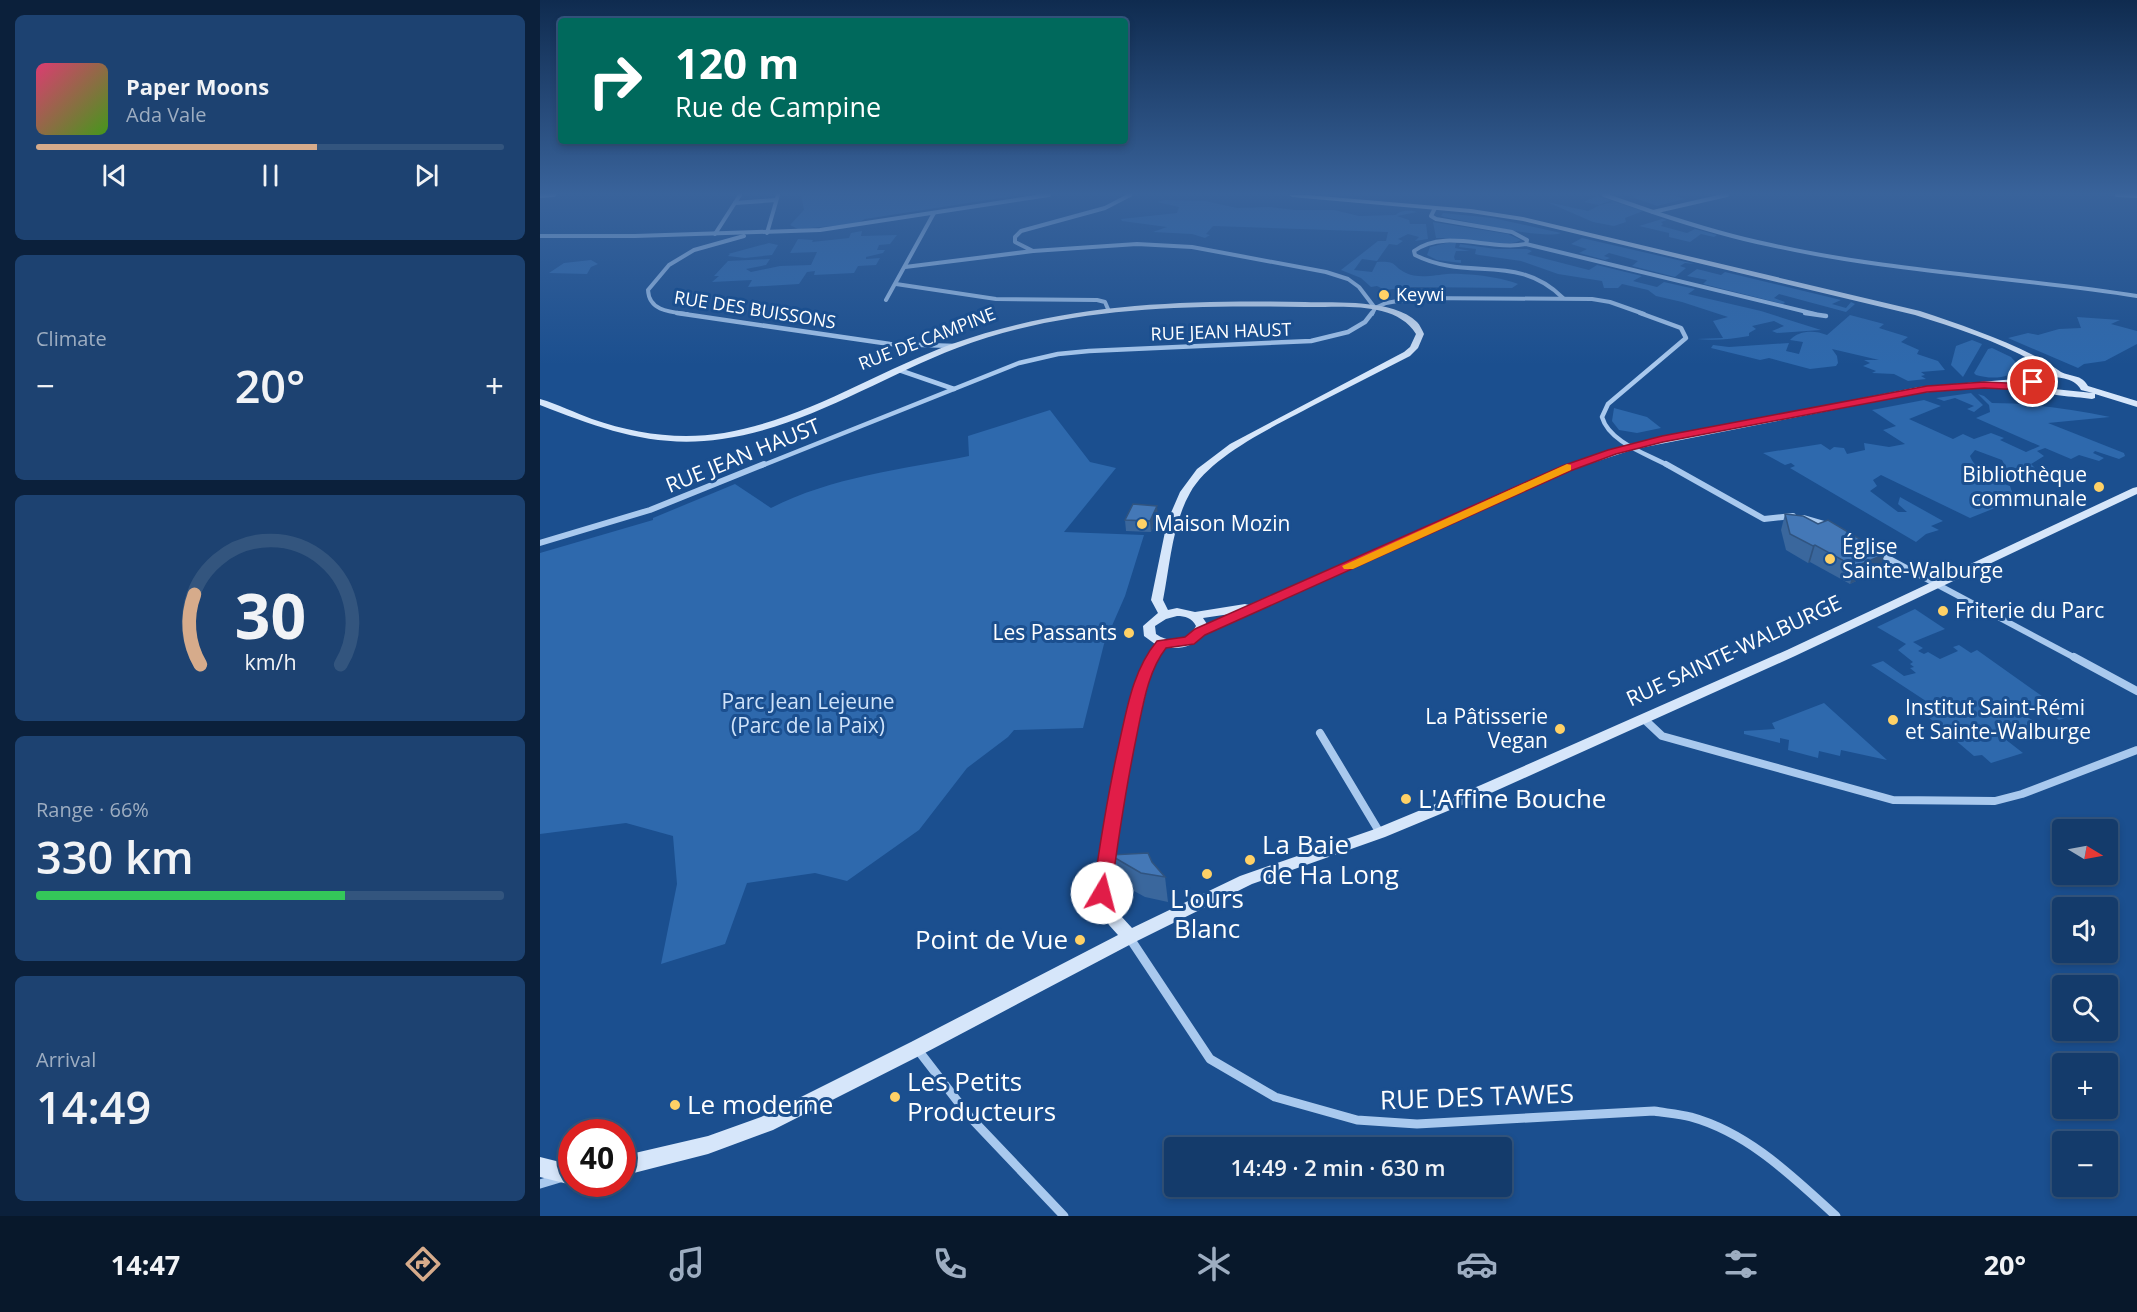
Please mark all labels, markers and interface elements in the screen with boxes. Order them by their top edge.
text: 120 m [675,34,799,91]
icon: right [576,42,654,120]
text: Paper Moons [126,71,269,101]
text: Rue de Campine [675,88,881,125]
text: Ada Vale [126,101,207,128]
icon: previous [98,159,131,192]
icon: pause [254,159,287,192]
icon: next [410,159,443,192]
place label: Keywi [1396,282,1445,306]
street label: RUE DES BUISSONS [673,284,838,334]
marker: Keywi [1377,288,1391,302]
street label: RUE DE CAMPINE [855,301,999,375]
street label: RUE JEAN HAUST [1150,317,1292,345]
text: Climate [36,325,107,352]
text: 20° [235,355,305,416]
pin [2007,356,2058,407]
text: − [36,363,55,408]
text: + [485,363,504,408]
icon: arrive [2016,365,2049,398]
street label: RUE JEAN HAUST [661,411,824,499]
place label: Bibliothèque communale [1962,460,2087,512]
marker: Bibliothèque communale [2092,480,2106,494]
place label: Maison Mozin [1154,509,1290,537]
marker: Maison Mozin [1135,517,1149,531]
place label: Église Sainte-Walburge [1842,532,2003,584]
marker: Église Sainte-Walburge [1823,552,1837,566]
text: 30 [234,572,306,657]
street label: RUE SAINTE-WALBURGE [1622,588,1846,712]
place label: Friterie du Parc [1955,596,2104,624]
marker: Friterie du Parc [1936,604,1950,618]
place label: Les Passants [992,618,1117,646]
marker: Les Passants [1122,626,1136,640]
text: km/h [244,647,296,676]
park label: Parc Jean Lejeune (Parc de la Paix) [721,687,895,739]
place label: Institut Saint-Rémi et Sainte-Walburge [1905,693,2091,745]
place label: La Pâtisserie Vegan [1425,702,1548,754]
marker: Institut Saint-Rémi et Sainte-Walburge [1886,713,1900,727]
marker: La Pâtisserie Vegan [1553,722,1567,736]
place label: L'Affine Bouche [1418,780,1606,816]
marker: L'Affine Bouche [1399,792,1413,806]
text: Range · 66% [36,796,149,823]
north arrow [2052,819,2118,885]
map controls [2052,819,2118,1197]
text: 330 km [36,826,194,887]
place label: La Baie de Ha Long [1262,826,1399,892]
marker: La Baie de Ha Long [1243,853,1257,867]
position arrow [1070,861,1134,925]
marker: L'ours Blanc [1200,867,1214,881]
place label: L'ours Blanc [1170,880,1244,946]
button: sound [2052,897,2118,963]
place label: Point de Vue [915,921,1068,957]
marker: Point de Vue [1073,933,1087,947]
button: search [2052,975,2118,1041]
text: Arrival [36,1046,96,1073]
button: + [2052,1053,2118,1119]
place label: Les Petits Producteurs [907,1063,1056,1129]
street label: RUE DES TAWES [1379,1075,1575,1117]
text: 14:49 [36,1076,151,1137]
place label: Le moderne [687,1086,833,1122]
marker: Les Petits Producteurs [888,1090,902,1104]
marker: Le moderne [668,1098,682,1112]
speed limit sign: 40 [558,1119,636,1197]
button: − [2052,1131,2118,1197]
text: 14:49 · 2 min · 630 m [1230,1152,1446,1182]
icon: directions [402,1243,444,1285]
icon: music [666,1243,708,1285]
icon: phone [929,1243,971,1285]
icon: climate [1193,1243,1235,1285]
icon: car [1456,1243,1498,1285]
icon: filters [1720,1243,1762,1285]
text: 14:47 [111,1246,180,1283]
text: 20° [1984,1246,2026,1283]

